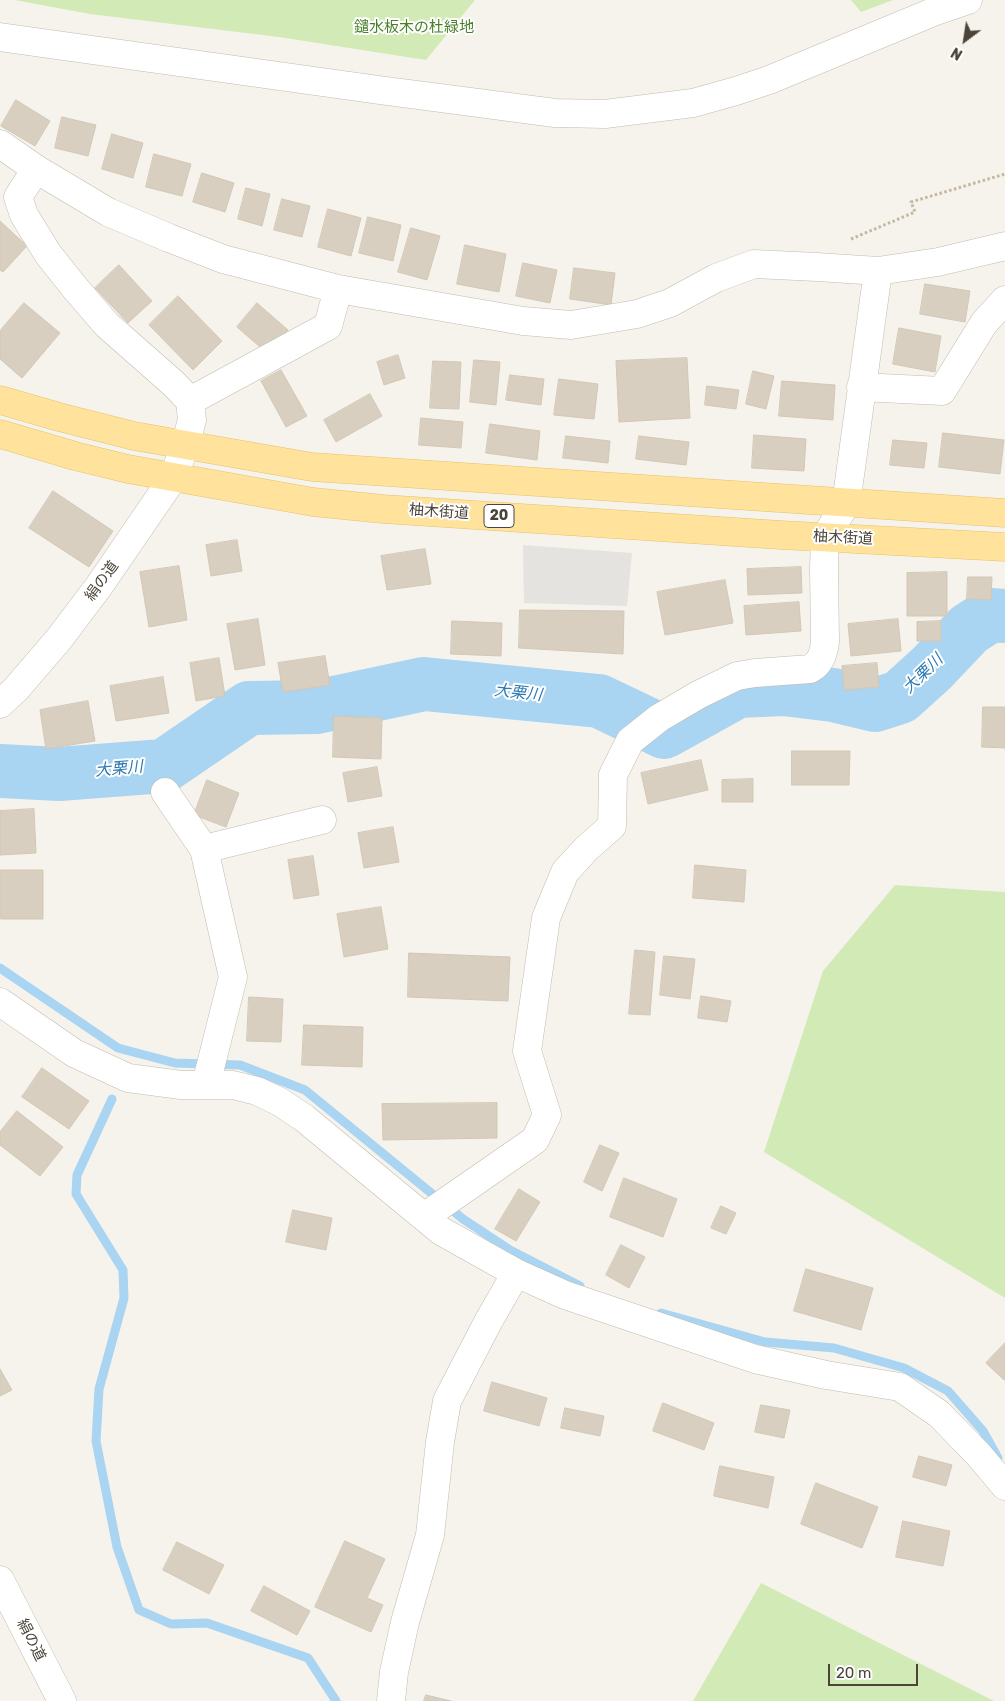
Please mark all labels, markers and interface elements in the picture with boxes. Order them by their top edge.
north arrow [940,15,990,65]
park label: 鑓水板木の杜緑地 [354,19,474,37]
text: N [948,43,966,63]
street label: 柚木街道 [408,501,470,523]
road number: 20 [484,504,514,528]
street label: 柚木街道 [813,527,873,549]
street label: 絹の道 [81,558,123,604]
water label: 大栗川 [899,650,947,698]
water label: 大栗川 [493,681,543,705]
water label: 大栗川 [94,757,144,781]
street label: 絹の道 [13,1616,49,1664]
scale bar [830,1654,920,1686]
text: 20 m [836,1664,871,1682]

